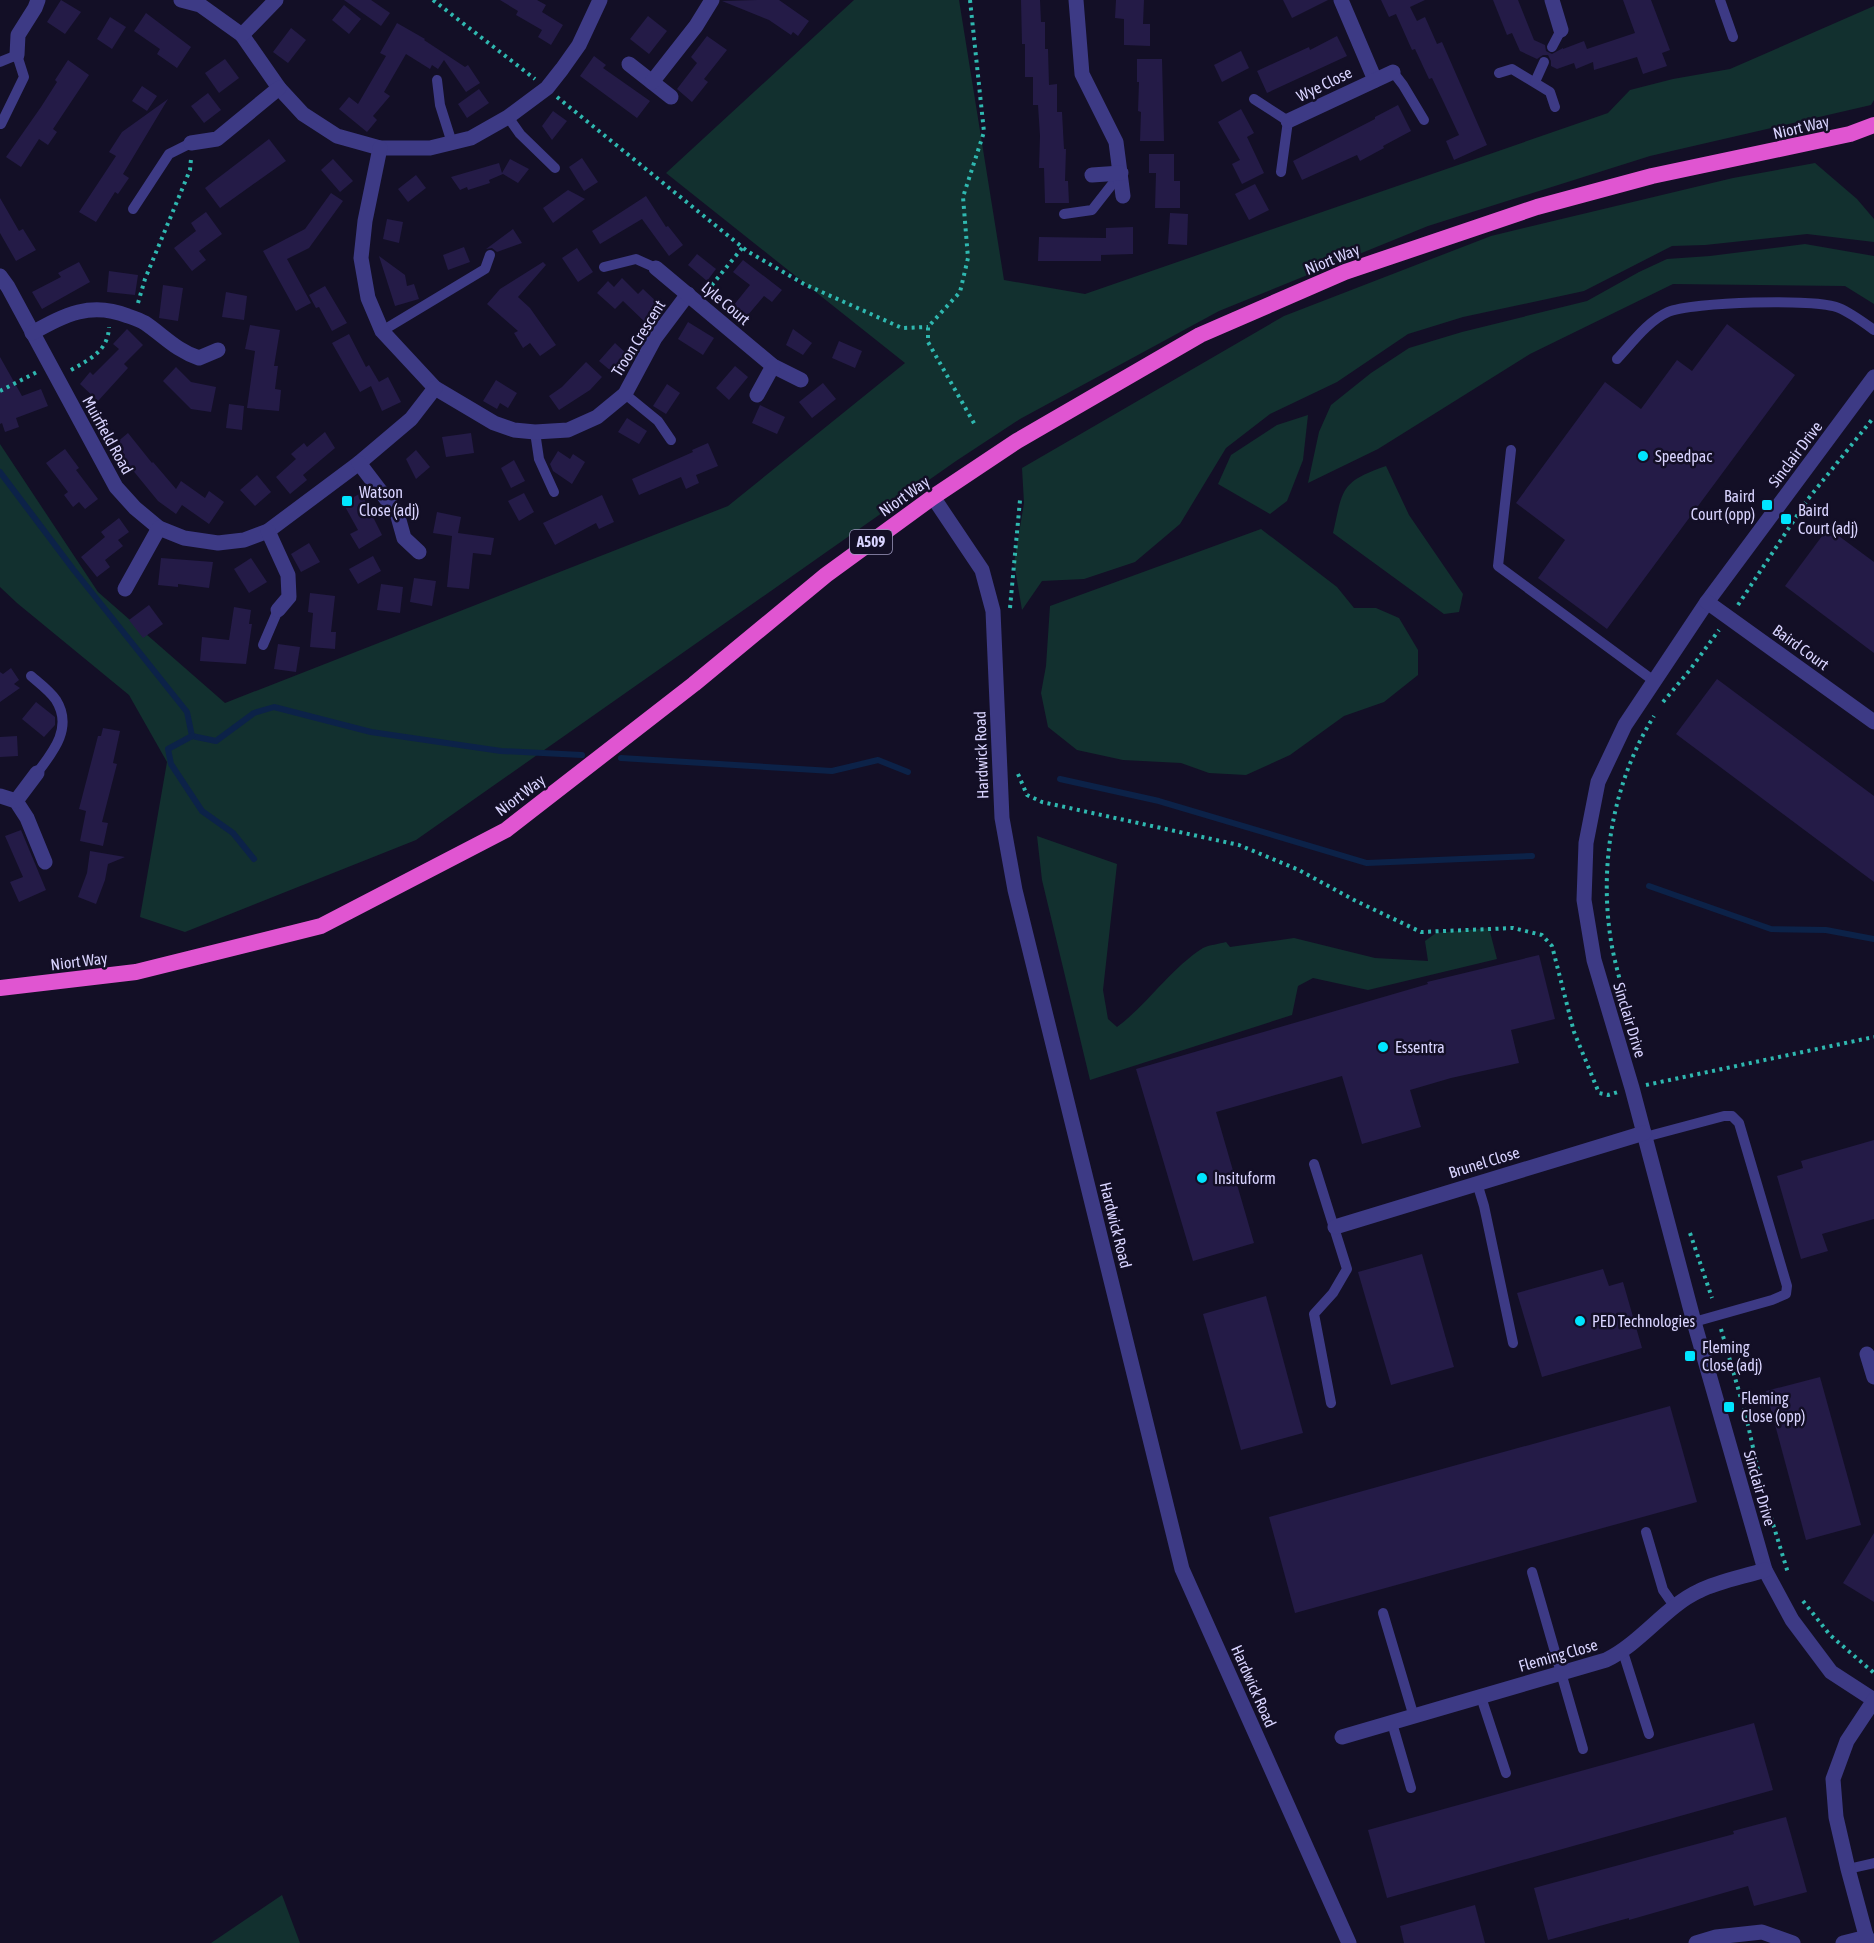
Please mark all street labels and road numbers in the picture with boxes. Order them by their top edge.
street label: Wye Close [1293,63,1355,106]
street label: Niort Way [1771,112,1831,143]
street label: Niort Way [1302,240,1363,279]
street label: Lyle Court [698,278,754,329]
street label: Troon Crescent [608,296,669,379]
street label: Muirfield Road [79,393,137,477]
street label: Sinclair Drive [1765,418,1825,490]
street label: Niort Way [875,472,933,521]
road number: A509 [850,530,892,554]
street label: Baird Court [1769,621,1833,674]
street label: Hardwick Road [970,711,992,799]
street label: Niort Way [492,770,549,820]
street label: Niort Way [50,949,109,974]
street label: Sinclair Drive [1610,980,1650,1060]
street label: Brunel Close [1446,1143,1522,1181]
street label: Hardwick Road [1097,1180,1135,1270]
street label: Sinclair Drive [1741,1448,1779,1528]
street label: Fleming Close [1516,1635,1600,1676]
street label: Hardwick Road [1228,1642,1280,1730]

